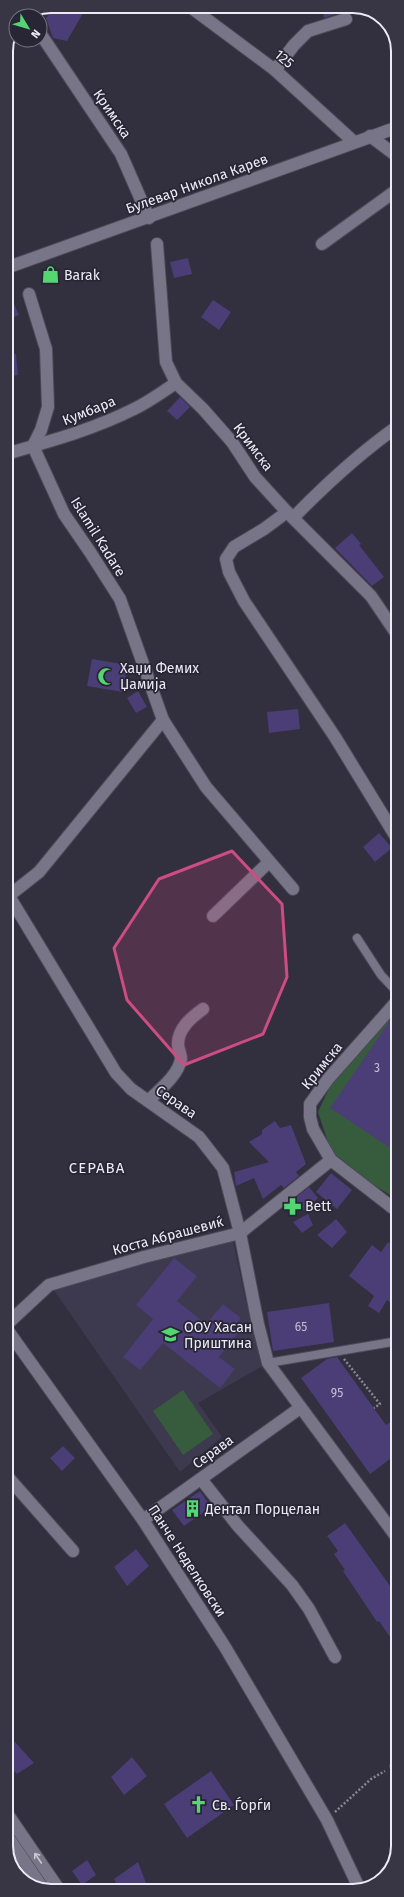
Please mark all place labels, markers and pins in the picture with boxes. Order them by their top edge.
shop icon: Barak [41,265,61,285]
place label: Barak [64,267,101,284]
place label: Хаџи Фемих Џамија [120,660,199,693]
mosque icon: Хаџи Фемих Џамија [97,666,117,686]
pharmacy icon: Bett [282,1196,302,1216]
place label: Bett [305,1198,332,1215]
place label: ООУ Хасан Приштина [184,1319,252,1352]
school or university icon: ООУ Хасан Приштина [161,1325,181,1345]
building icon: Дентал Порцелан [182,1499,202,1519]
place label: Дентал Порцелан [204,1501,320,1518]
church icon: Св. Ѓорѓи [189,1795,209,1815]
place label: Св. Ѓорѓи [212,1796,271,1814]

